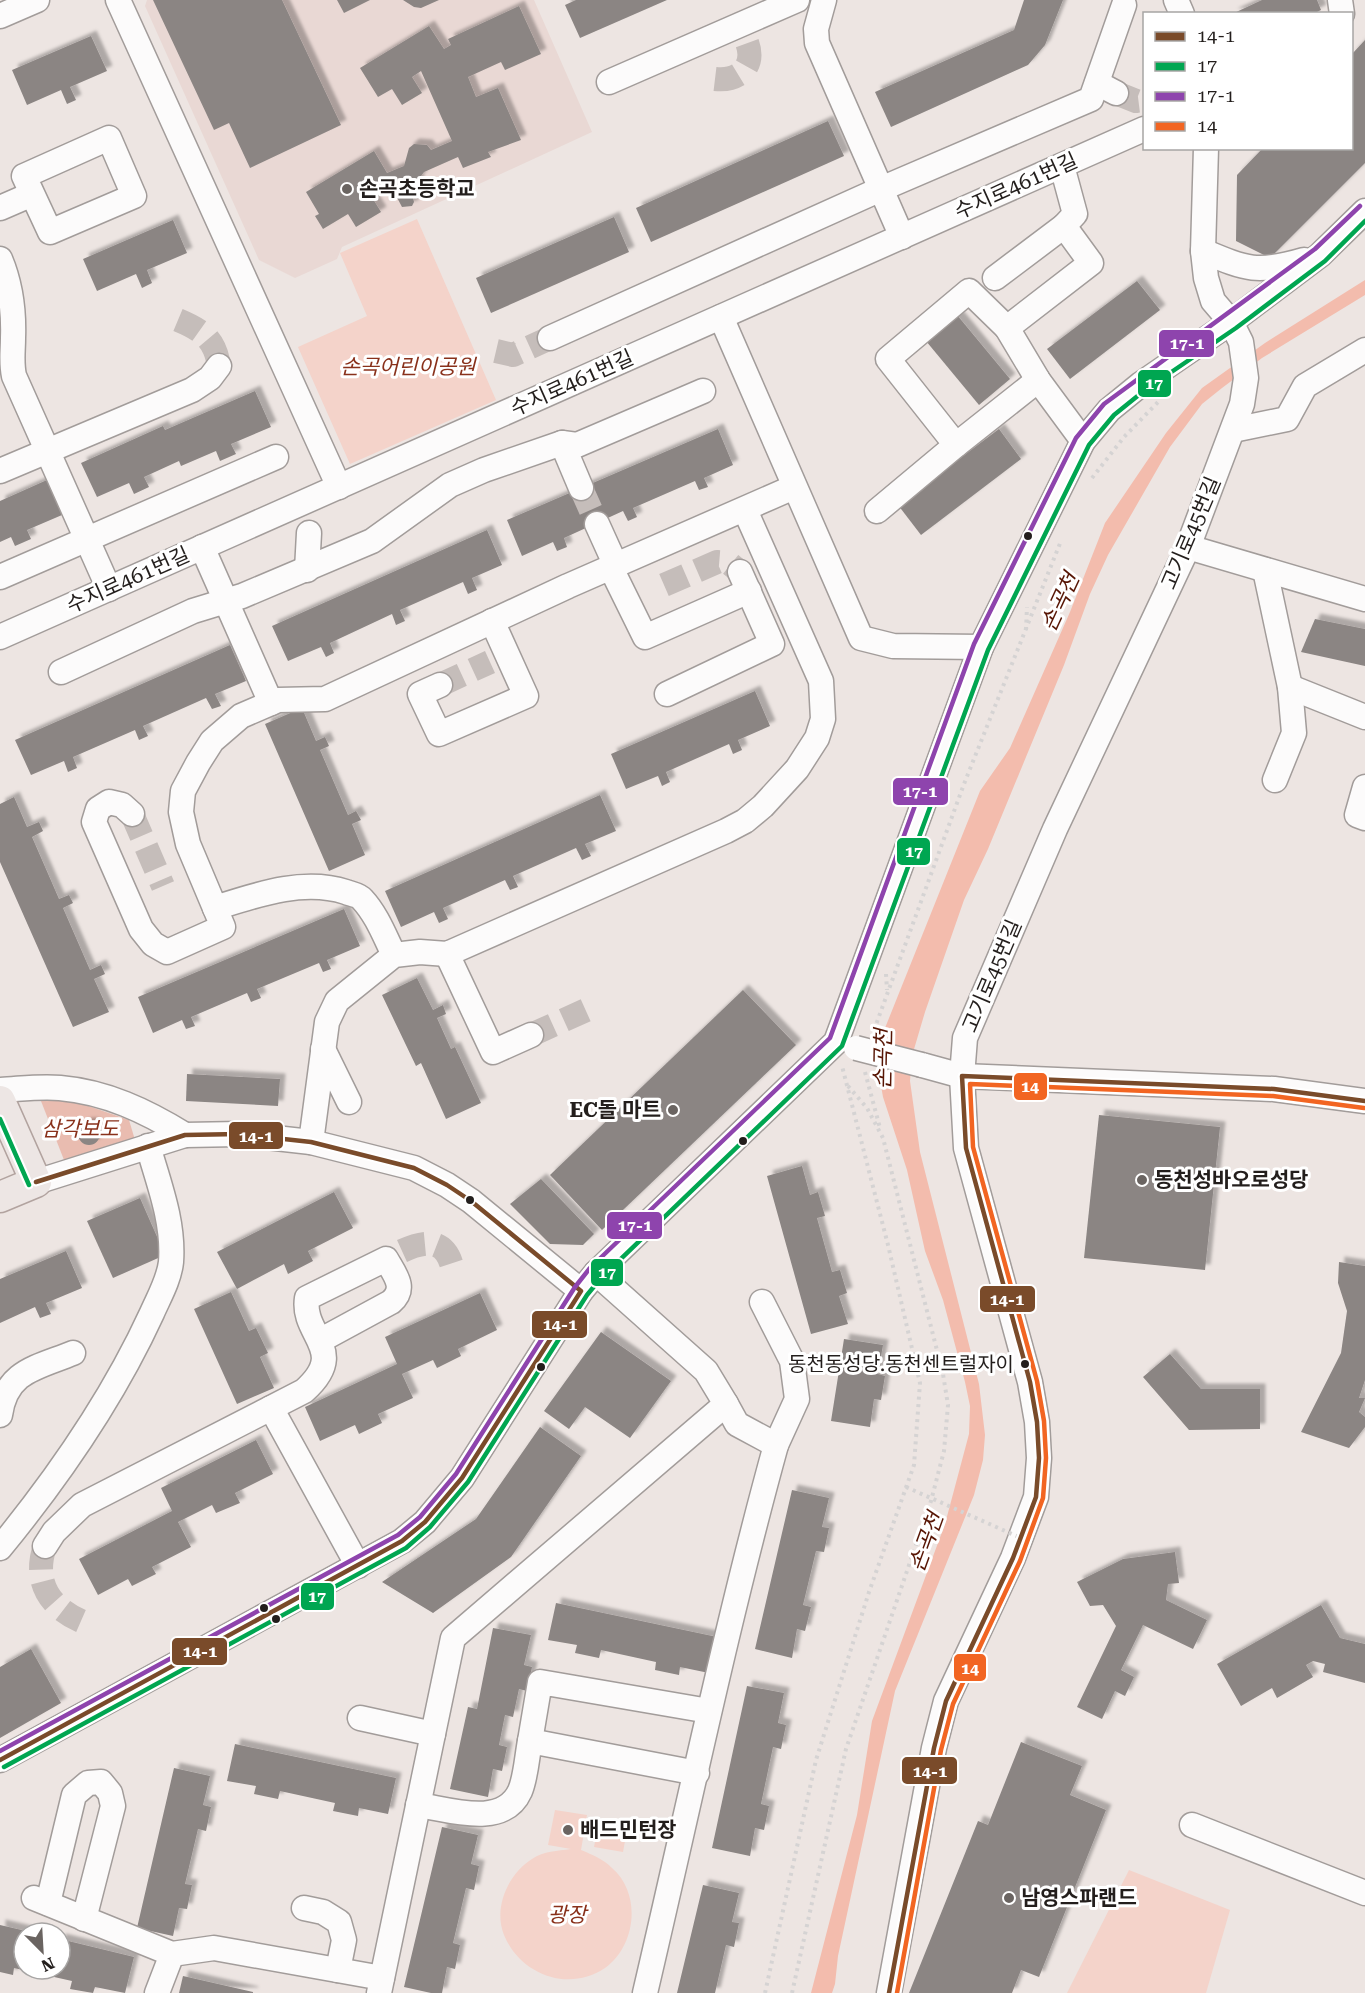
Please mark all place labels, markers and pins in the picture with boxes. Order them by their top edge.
place label: 손곡초등학교 [359,177,475,201]
marker: 손곡초등학교 [340,182,354,196]
unlabelled marker [1022,530,1034,542]
place label: EC돌 마트 [570,1098,661,1122]
marker: EC돌 마트 [666,1103,680,1117]
unlabelled marker [737,1135,749,1147]
place label: 동천성바오로성당 [1154,1168,1309,1192]
marker: 동천성바오로성당 [1135,1173,1149,1187]
unlabelled marker [464,1194,476,1206]
place label: 동천동성당.동천센트럴자이 [788,1352,1014,1376]
marker: 동천동성당.동천센트럴자이 [1019,1358,1031,1370]
unlabelled marker [535,1361,547,1373]
unlabelled marker [258,1602,270,1614]
unlabelled marker [270,1613,282,1625]
place label: 배드민턴장 [580,1818,677,1842]
marker: 배드민턴장 [561,1823,575,1837]
place label: 남영스파랜드 [1021,1886,1137,1910]
marker: 남영스파랜드 [1002,1891,1016,1905]

